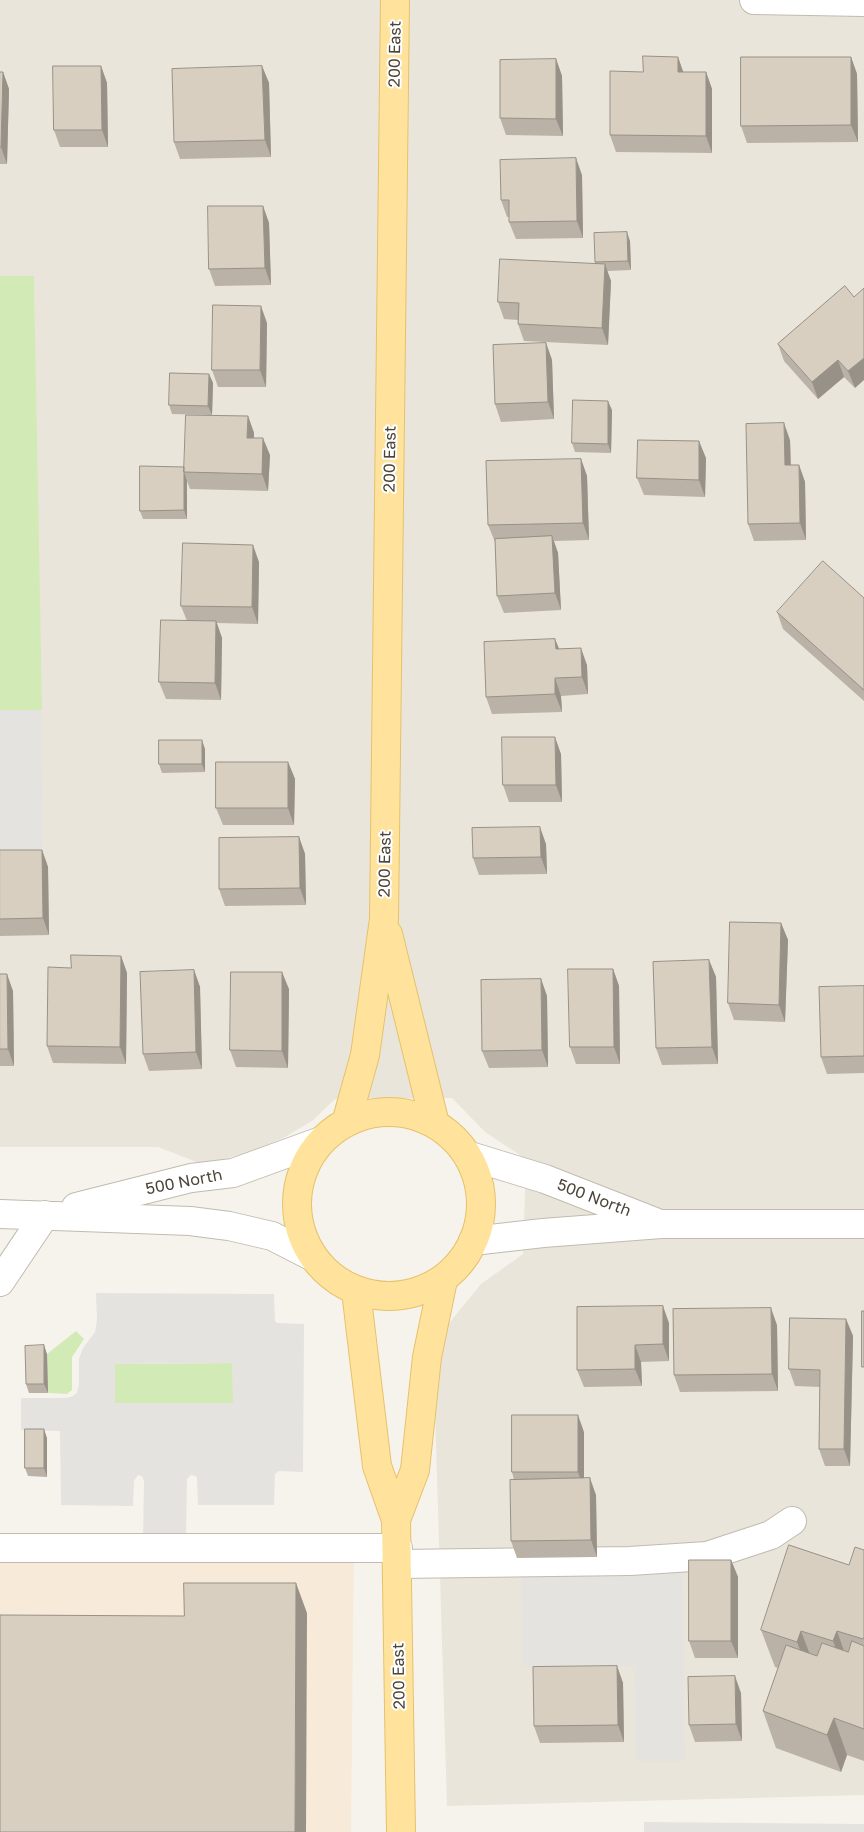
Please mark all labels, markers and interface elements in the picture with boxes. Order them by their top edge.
street label: 200 East [385,21,405,87]
street label: 200 East [380,426,400,492]
street label: 200 East [375,831,395,897]
street label: 500 North [144,1165,224,1199]
street label: 500 North [554,1175,634,1221]
street label: 200 East [389,1643,409,1709]

